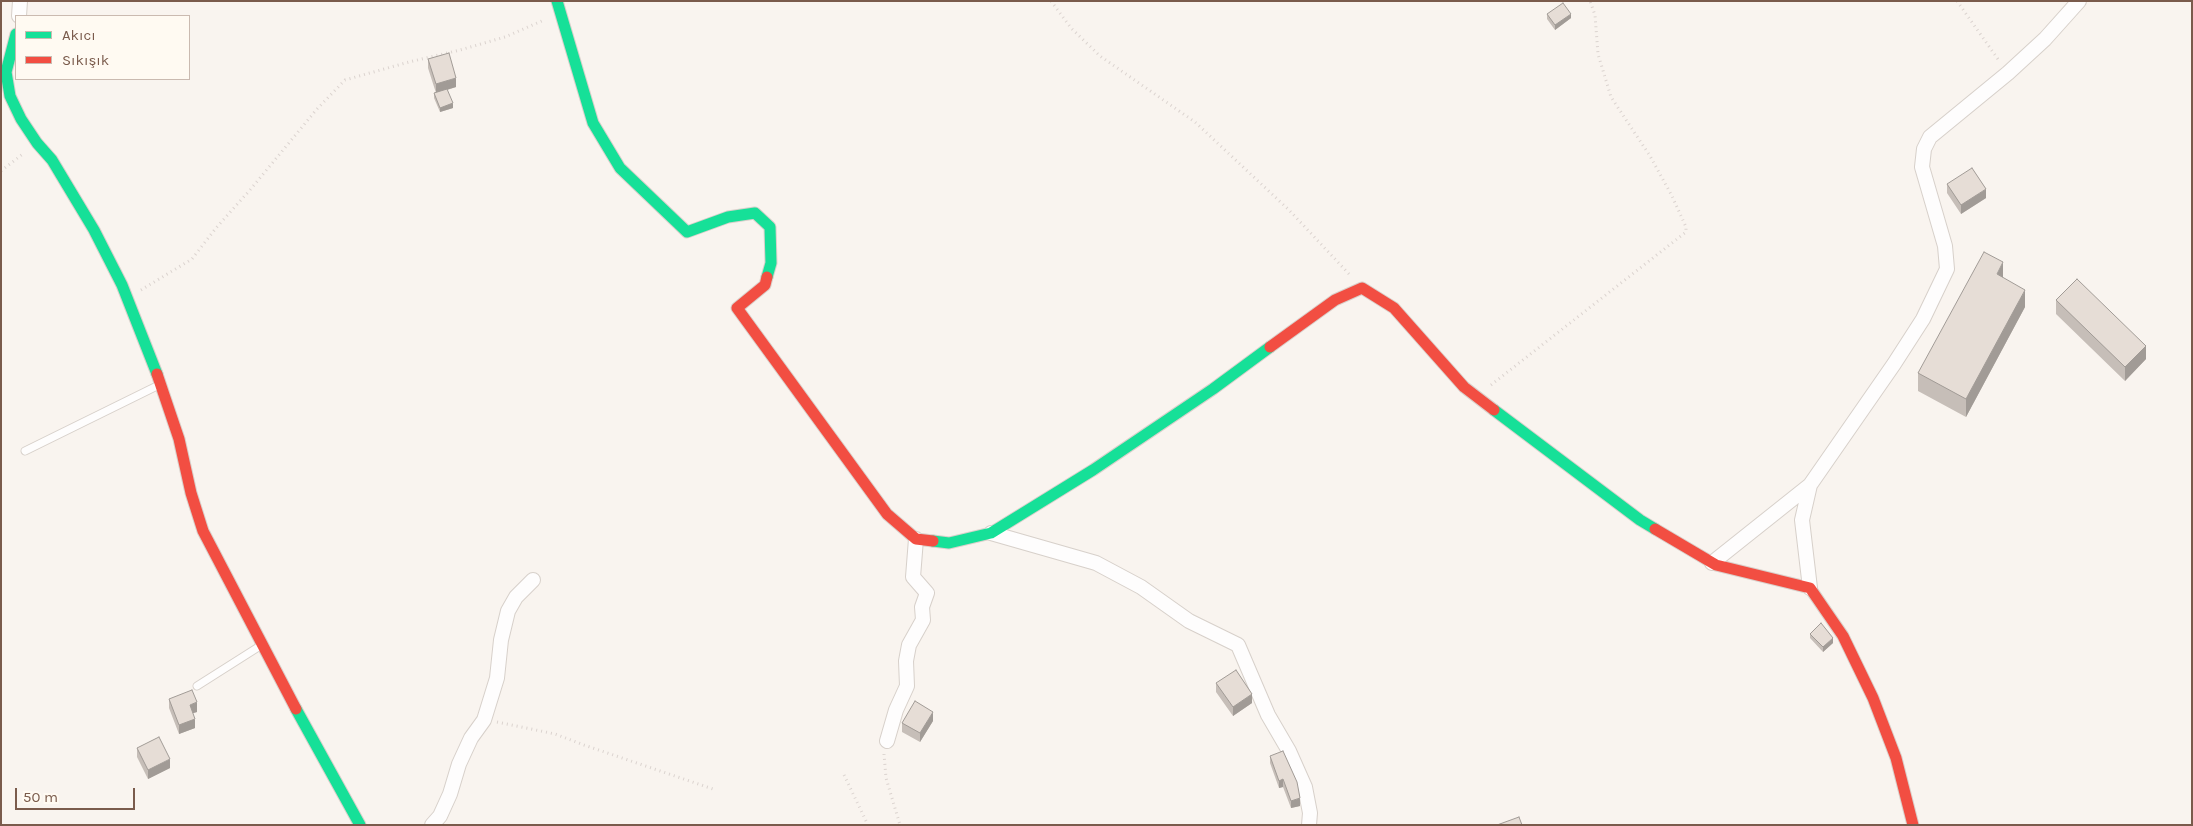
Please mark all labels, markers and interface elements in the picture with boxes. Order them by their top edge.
legend [15,15,190,80]
text: Akıcı [62,26,96,44]
text: Sıkışık [62,51,109,69]
scale bar [18,778,138,810]
text: 50 m [23,788,58,806]

